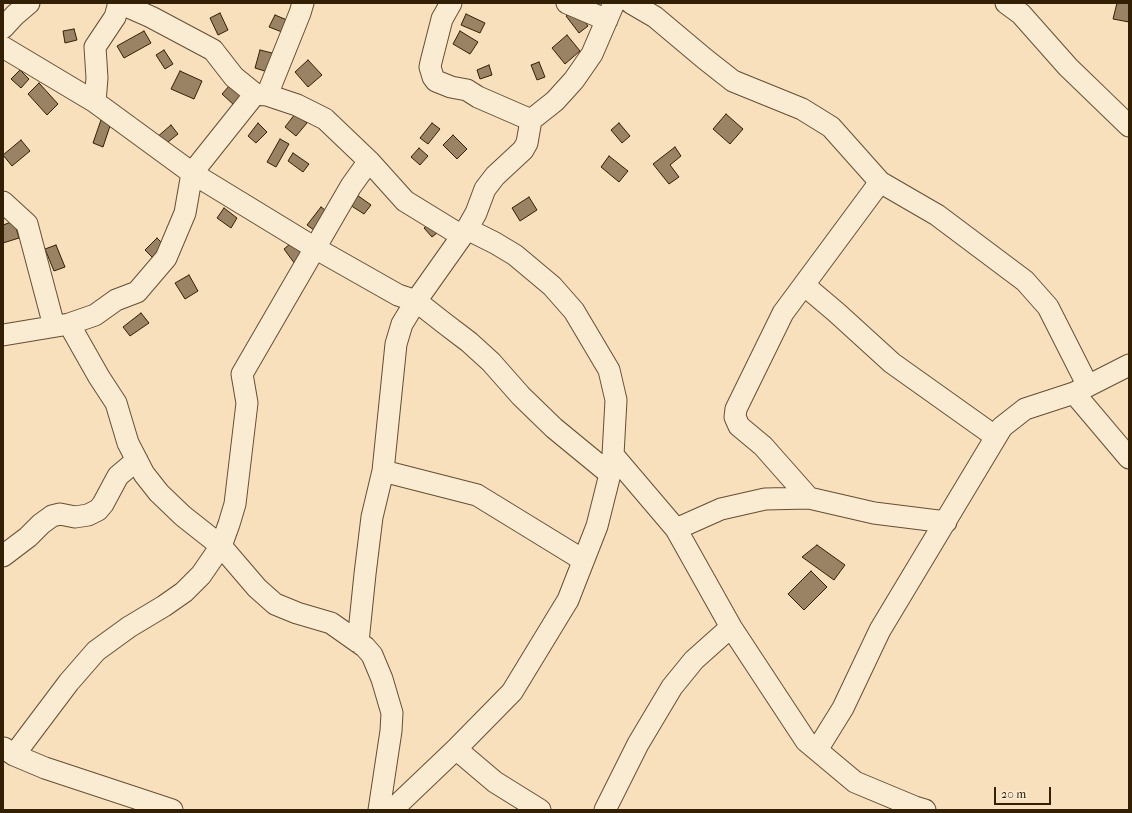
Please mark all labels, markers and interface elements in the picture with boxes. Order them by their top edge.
scale bar [996,779,1053,805]
text: 20 m [1001,787,1026,801]

